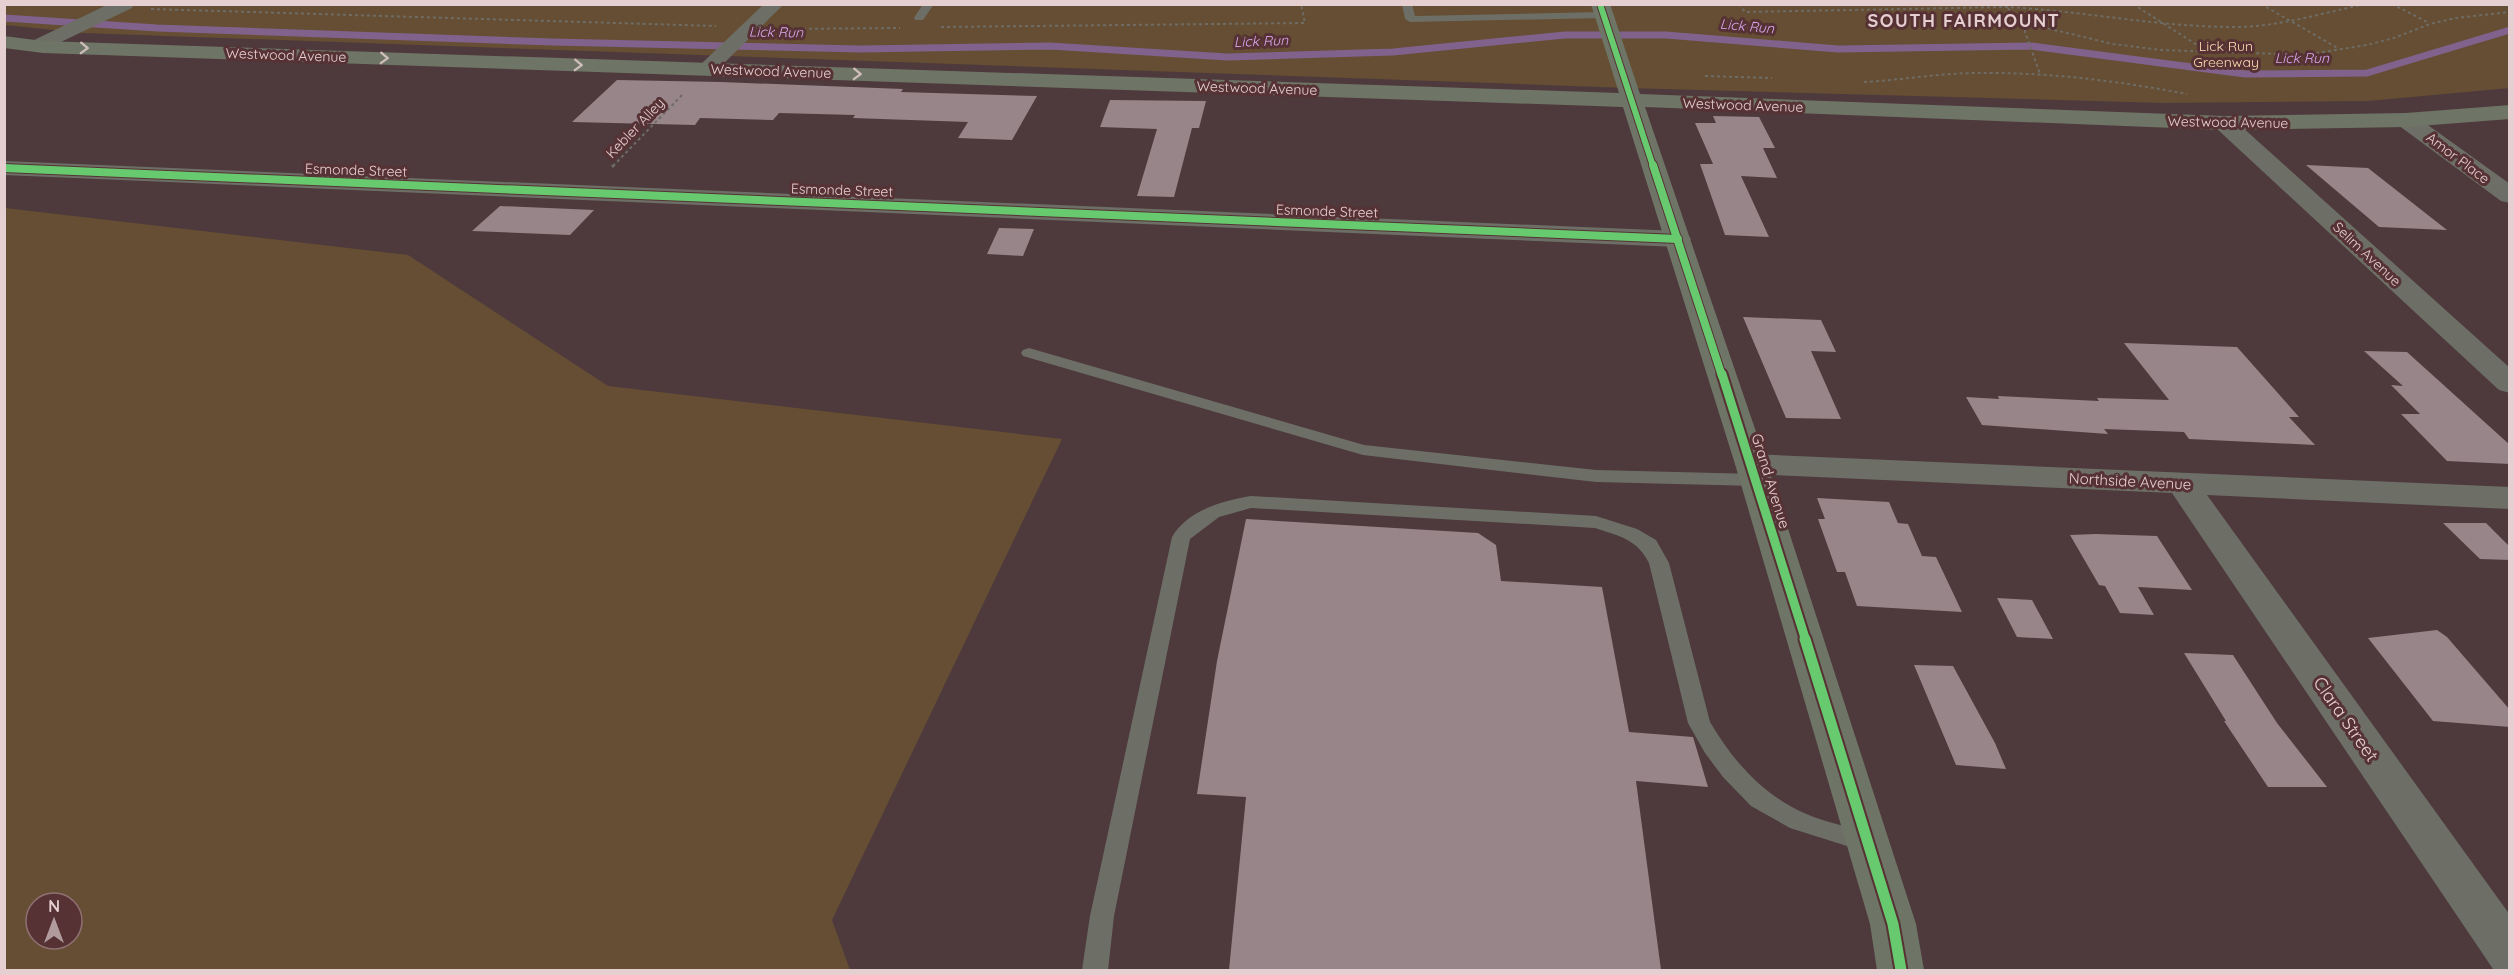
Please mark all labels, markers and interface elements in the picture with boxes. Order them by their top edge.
district label: SOUTH FAIRMOUNT [1868,9,2060,32]
water label: Lick Run [1719,15,1776,37]
water label: Lick Run [749,23,804,41]
water label: Lick Run [1234,31,1289,51]
park label: Lick Run Greenway [2193,37,2259,71]
one-way arrow [79,42,88,55]
street label: Westwood Avenue [225,44,347,66]
water label: Lick Run [2275,49,2330,67]
one-way arrow [379,52,388,65]
one-way arrow [574,59,583,71]
street label: Westwood Avenue [710,60,832,82]
one-way arrow [853,68,862,81]
street label: Westwood Avenue [1196,77,1318,99]
street label: Kebler Alley [602,94,668,162]
street label: Westwood Avenue [1682,94,1804,116]
street label: Westwood Avenue [2167,112,2289,132]
street label: Amor Place [2423,128,2493,188]
street label: Esmonde Street [305,159,408,181]
street label: Esmonde Street [791,179,894,201]
street label: Esmonde Street [1276,200,1379,222]
street label: Selim Avenue [2329,218,2405,290]
street label: Grand Avenue [1748,431,1794,531]
street label: Northside Avenue [2068,468,2192,494]
street label: Clara Street [2308,672,2384,766]
north arrow [24,891,84,951]
text: N [48,896,60,916]

